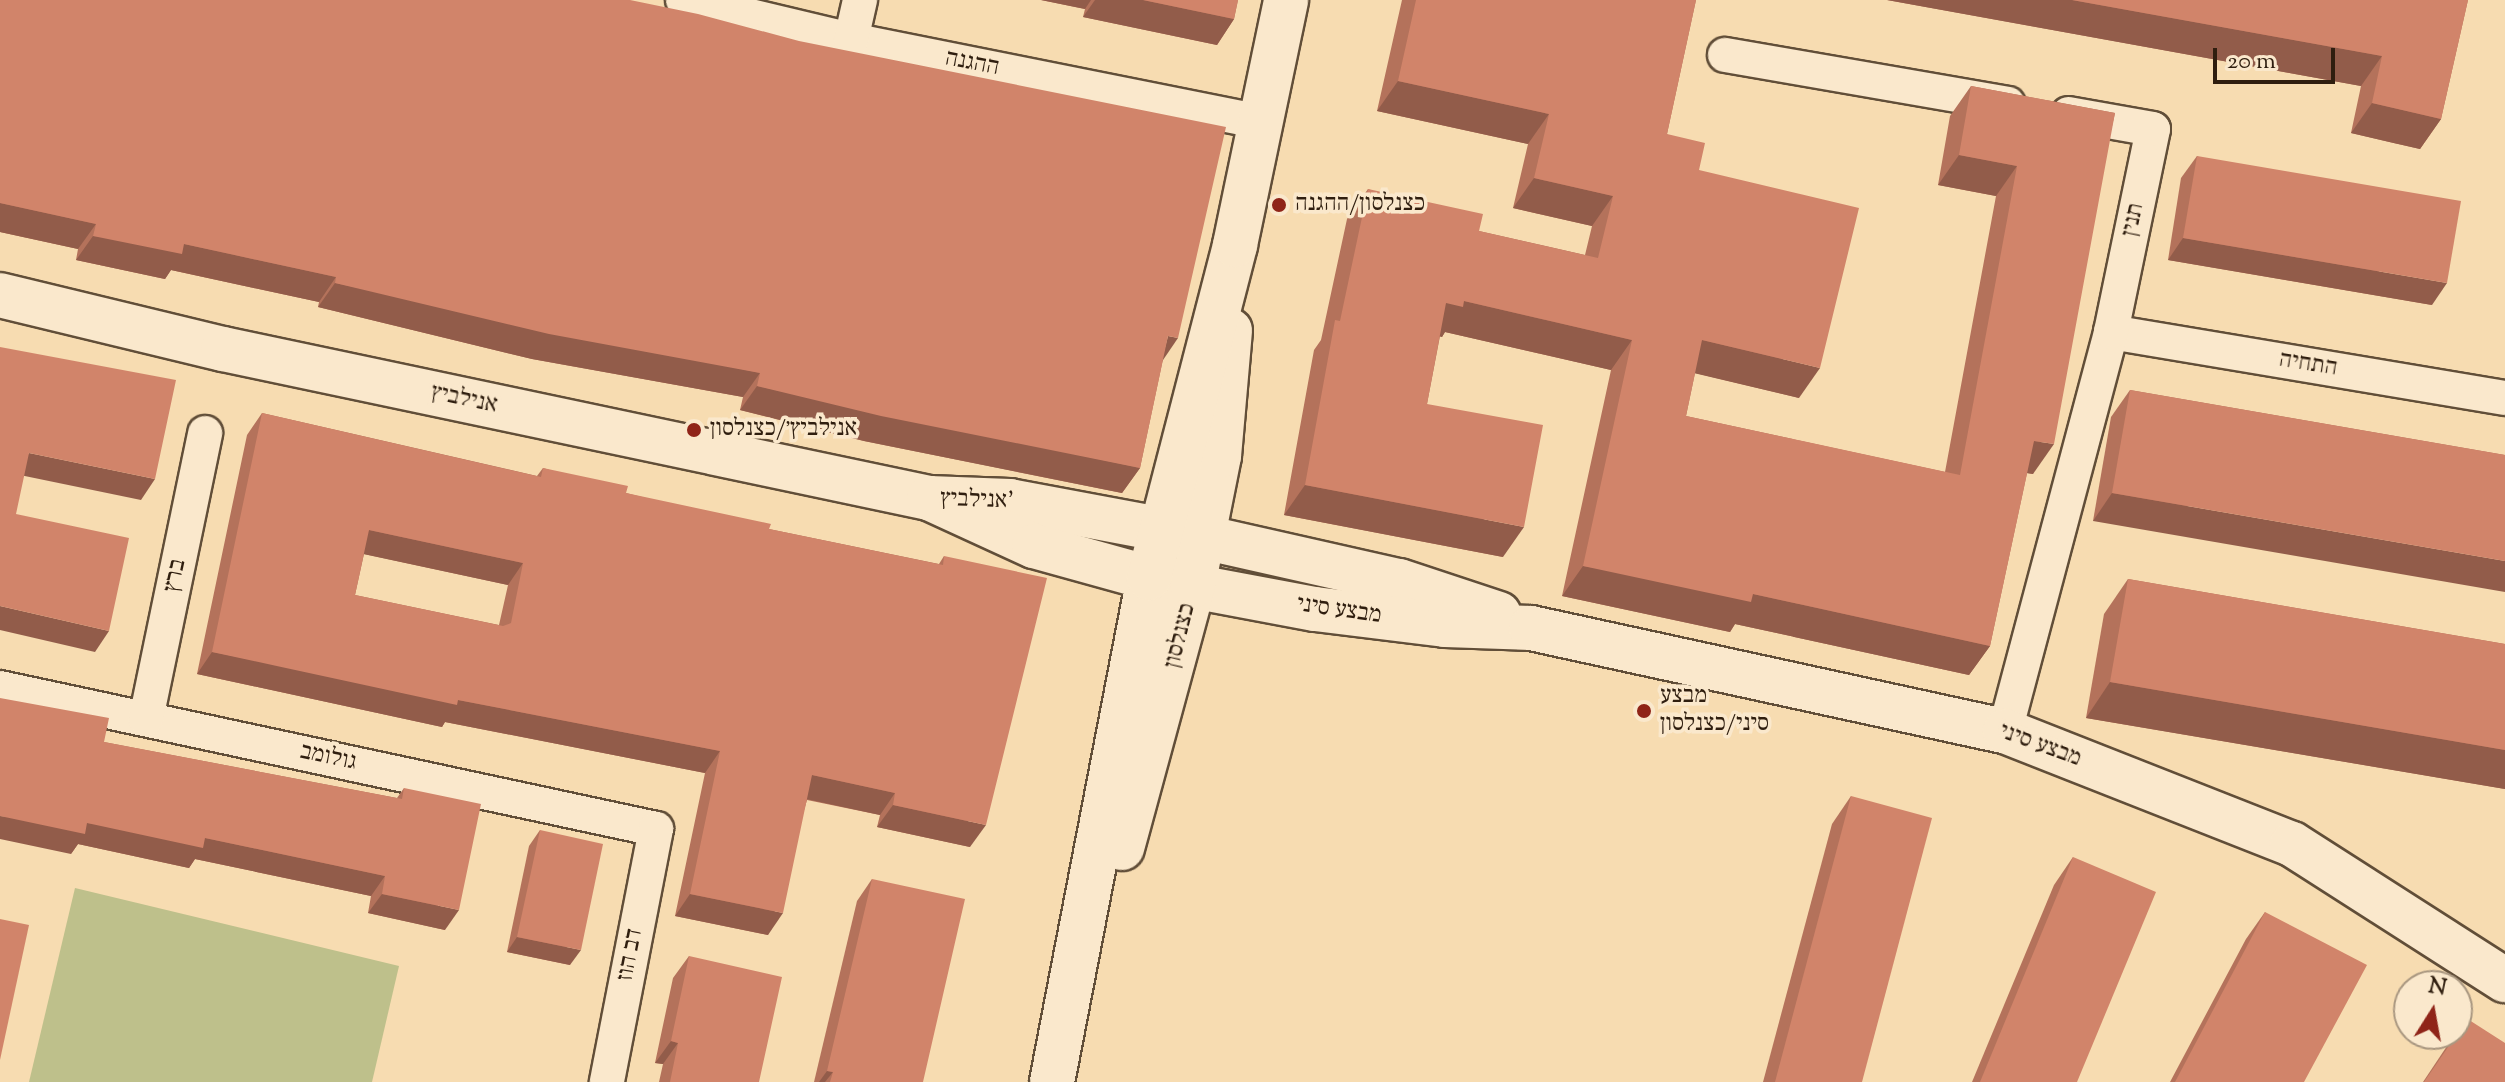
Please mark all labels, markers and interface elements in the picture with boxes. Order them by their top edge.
scale bar [2217,32,2339,82]
street label: ההגנה [943,45,1001,83]
text: 20 m [2227,45,2276,79]
place label: כצנלסון/ההגנה [1295,191,1425,219]
marker: כצנלסון/ההגנה [1270,196,1288,214]
street label: תנין [2116,201,2152,239]
street label: התחיה [2277,346,2339,384]
street label: אנילביץ [428,379,500,421]
place label: אנילביץ׳/כצנלסון [710,416,857,444]
marker: אנילביץ׳/כצנלסון [685,421,703,439]
street label: אנילביץ' [940,485,1014,517]
street label: ברץ [158,557,194,595]
street label: מבצע סיני [1295,591,1383,631]
street label: כצנלסון [1159,601,1203,671]
place label: מבצע סיני/כצנלסון [1660,683,1769,739]
marker: מבצע סיני/כצנלסון [1635,702,1653,720]
street label: מבצע סיני [1995,718,2085,774]
street label: גולומב [297,738,359,778]
street label: דב הוז [612,926,650,984]
north arrow [2393,970,2473,1050]
text: N [2426,971,2449,1006]

